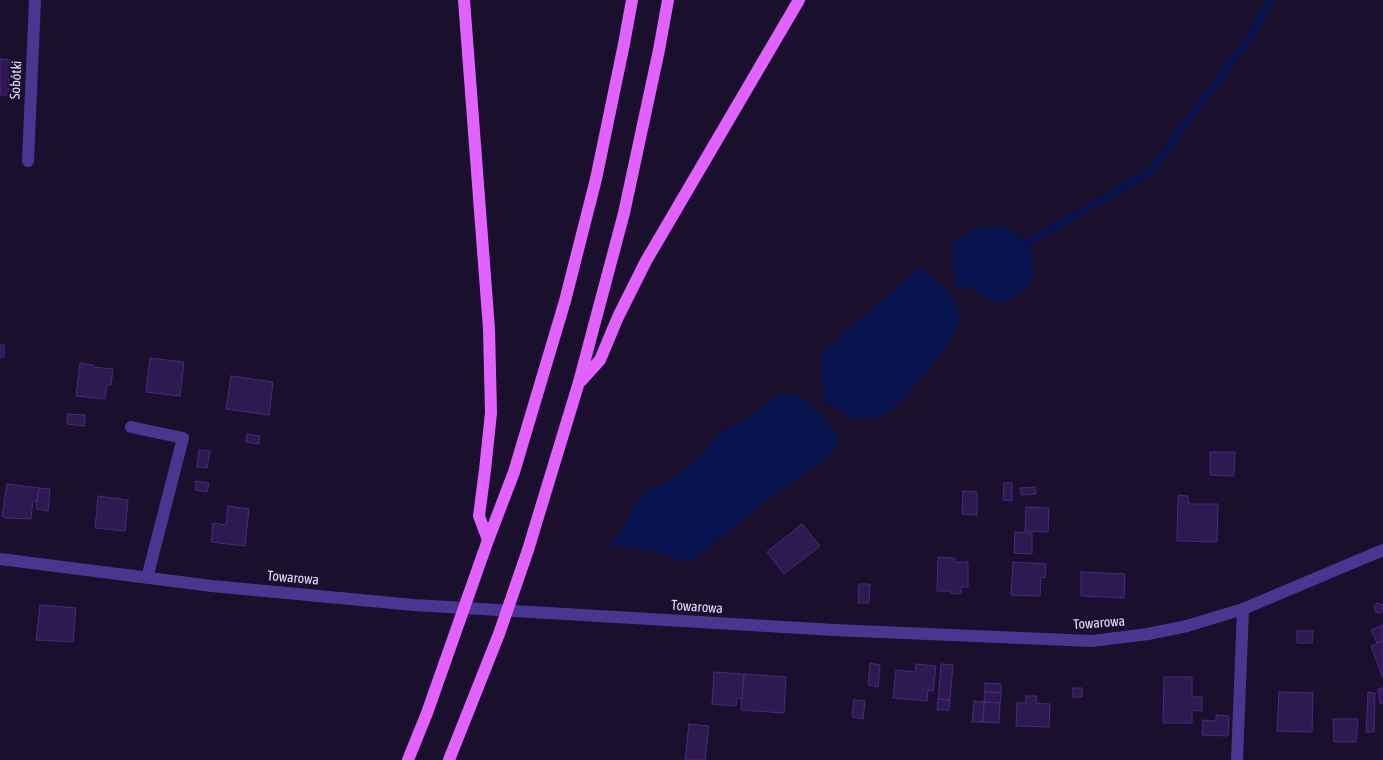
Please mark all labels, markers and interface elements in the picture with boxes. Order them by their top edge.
street label: Sobótki [7,60,25,100]
street label: Towarowa [266,567,320,589]
street label: Towarowa [671,597,723,617]
street label: Towarowa [1073,613,1125,633]

